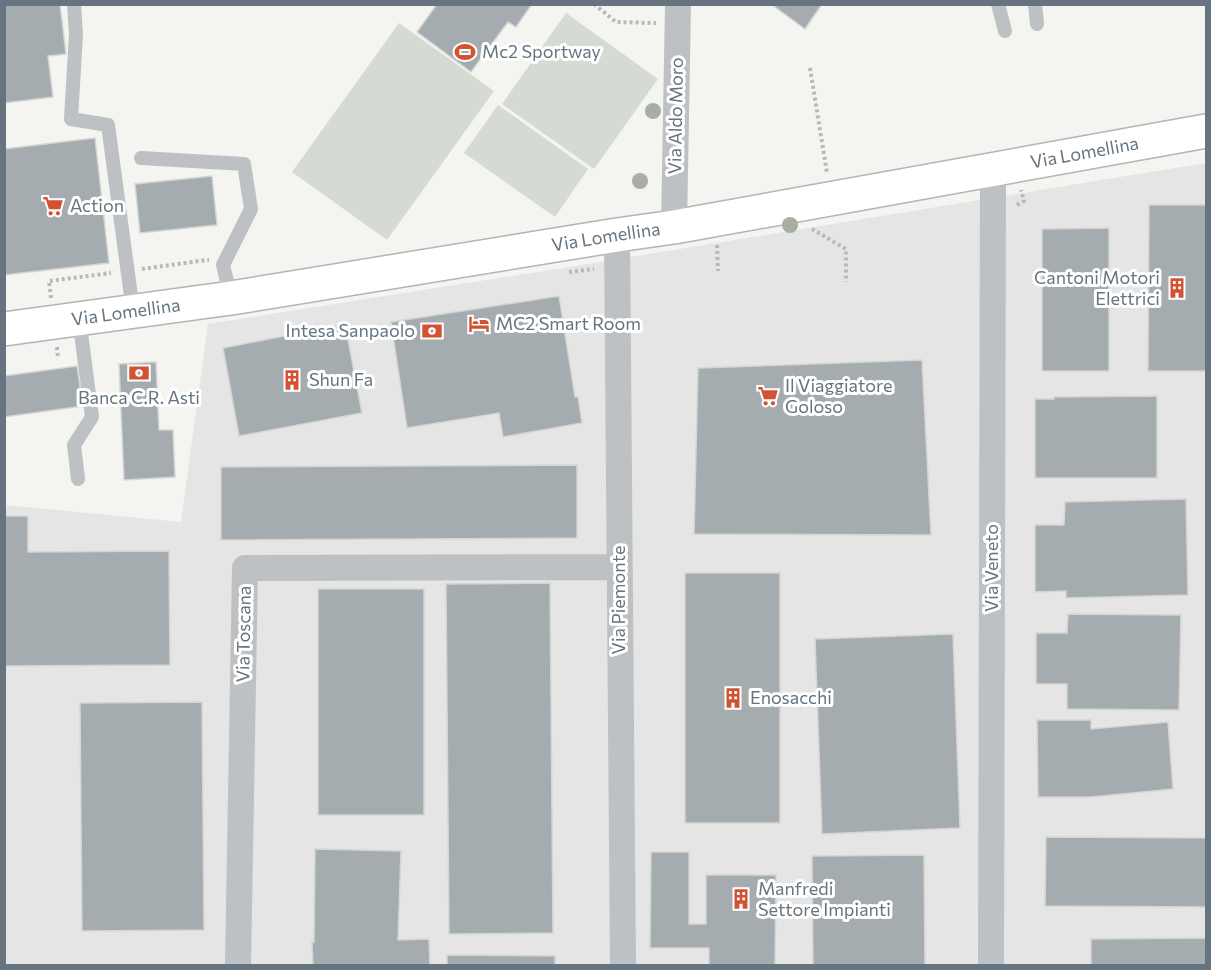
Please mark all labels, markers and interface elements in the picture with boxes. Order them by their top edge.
sports icon: Mc2 Sportway [453,40,477,64]
place label: Mc2 Sportway [482,40,601,62]
street label: Via Aldo Moro [663,57,687,175]
street label: Via Lomellina [1028,131,1140,172]
supermarket icon: Action [41,194,65,218]
place label: Action [70,194,124,216]
street label: Via Lomellina [550,217,662,256]
place label: Cantoni Motori Elettrici [1034,266,1160,309]
building icon: Cantoni Motori Elettrici [1165,276,1189,300]
street label: Via Lomellina [70,293,182,330]
hotel icon: MC2 Smart Room [467,312,491,336]
place label: MC2 Smart Room [496,312,641,334]
place label: Intesa Sanpaolo [285,319,415,341]
bank icon: Intesa Sanpaolo [420,319,444,343]
bank icon: Banca C.R. Asti [127,361,151,385]
building icon: Shun Fa [280,368,304,392]
place label: Shun Fa [309,368,373,390]
place label: Il Viaggiatore Goloso [785,374,892,417]
supermarket icon: Il Viaggiatore Goloso [756,384,780,408]
place label: Banca C.R. Asti [78,386,200,408]
street label: Via Veneto [980,524,1002,612]
street label: Via Piemonte [607,546,629,654]
street label: Via Toscana [231,585,255,683]
building icon: Enosacchi [721,686,745,710]
place label: Enosacchi [750,686,832,708]
place label: Manfredi Settore Impianti [758,877,891,920]
building icon: Manfredi Settore Impianti [729,887,753,911]

